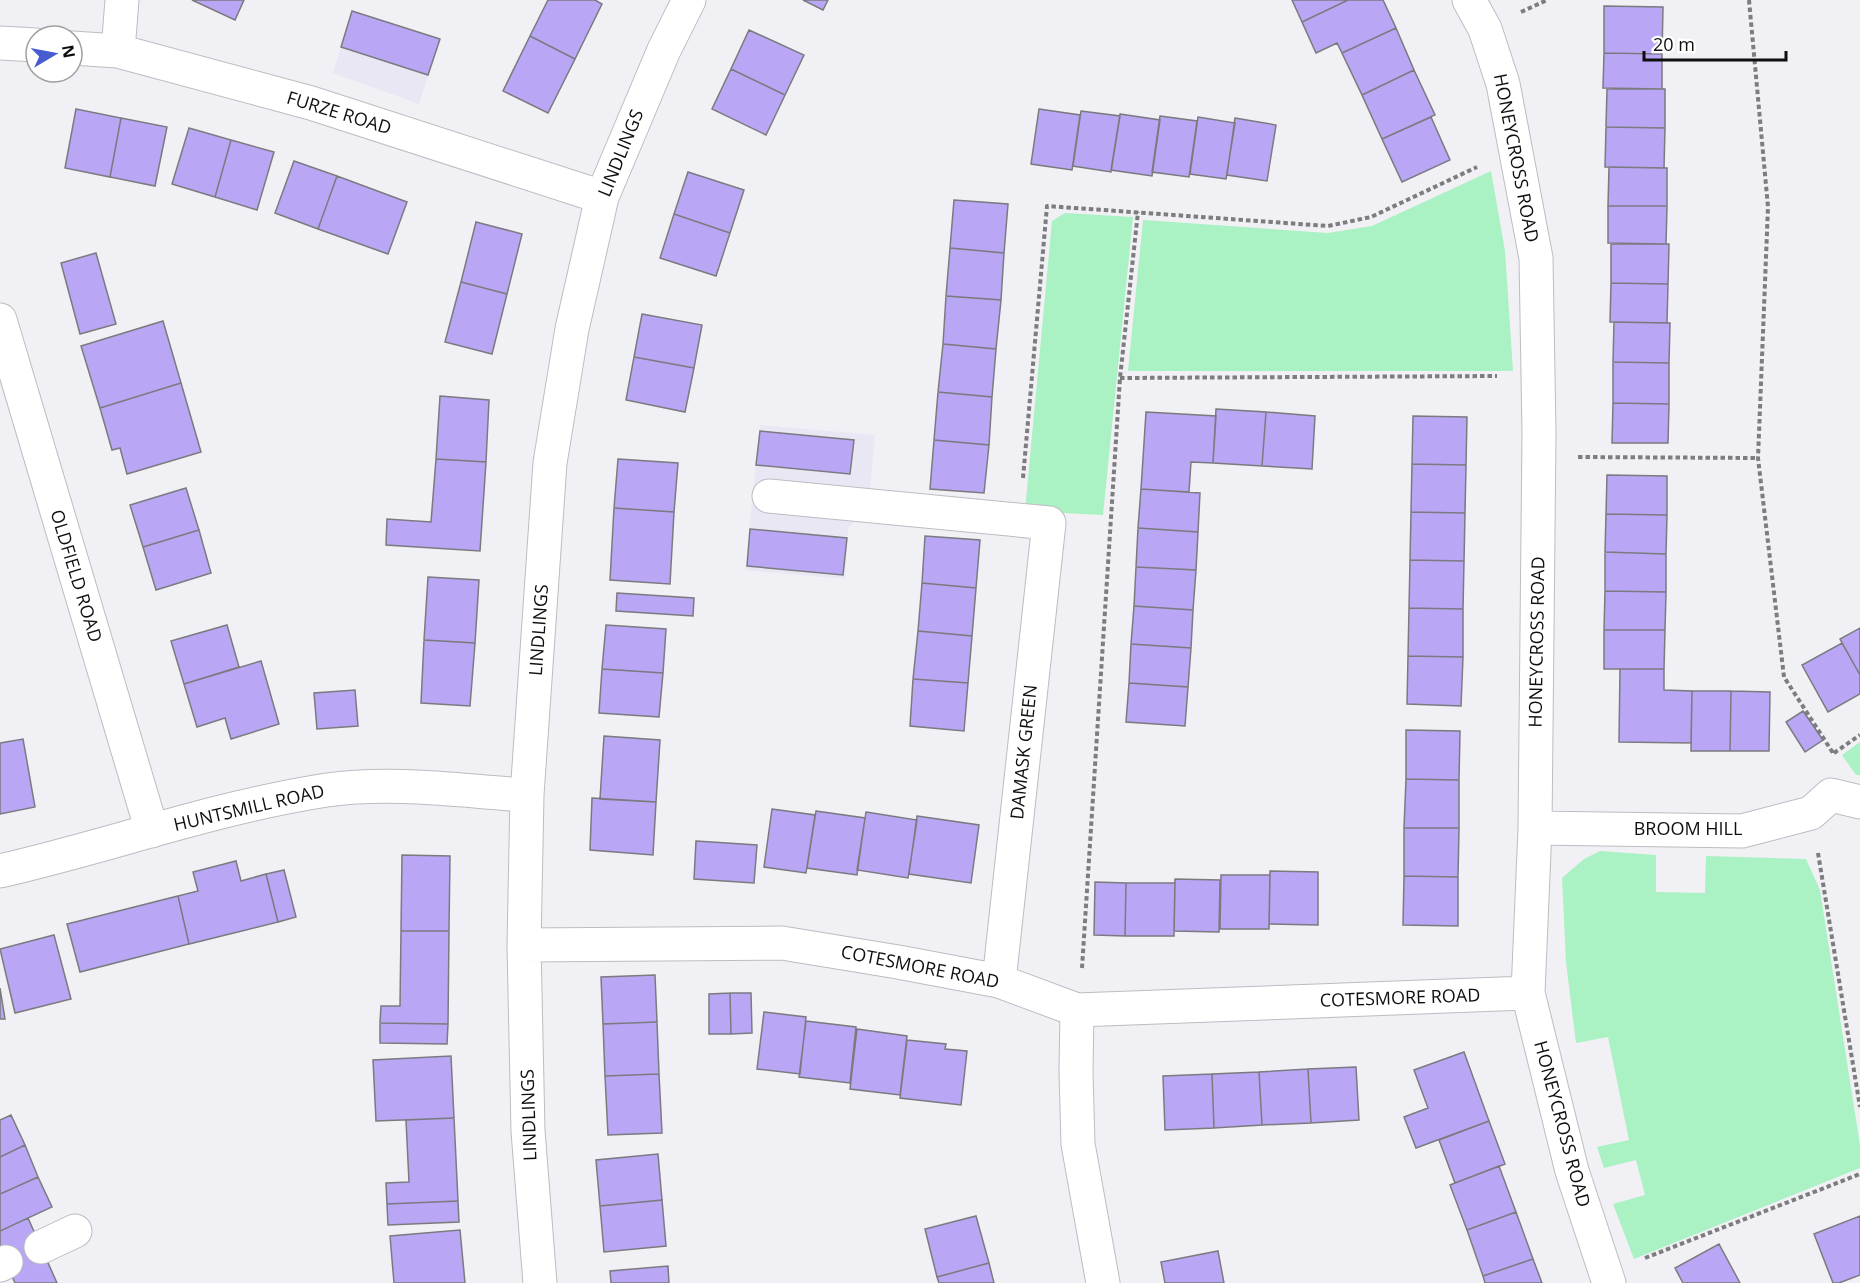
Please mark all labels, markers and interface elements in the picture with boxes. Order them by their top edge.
north arrow [24,24,84,84]
scale bar [1644,24,1786,62]
text: 20 m [1653,32,1695,56]
text: N [57,43,81,60]
street label: HONEYCROSS ROAD [1489,71,1545,244]
street label: FURZE ROAD [284,85,394,139]
street label: LINDLINGS [592,105,648,200]
street label: OLDFIELD ROAD [45,506,109,645]
street label: HONEYCROSS ROAD [1523,556,1549,728]
street label: LINDLINGS [523,583,553,677]
street label: DAMASK GREEN [1004,683,1042,820]
street label: HUNTSMILL ROAD [171,778,326,836]
street label: BROOM HILL [1634,816,1742,840]
street label: COTESMORE ROAD [839,939,1001,993]
street label: COTESMORE ROAD [1319,982,1481,1012]
street label: HONEYCROSS ROAD [1529,1038,1597,1210]
street label: LINDLINGS [514,1069,542,1161]

